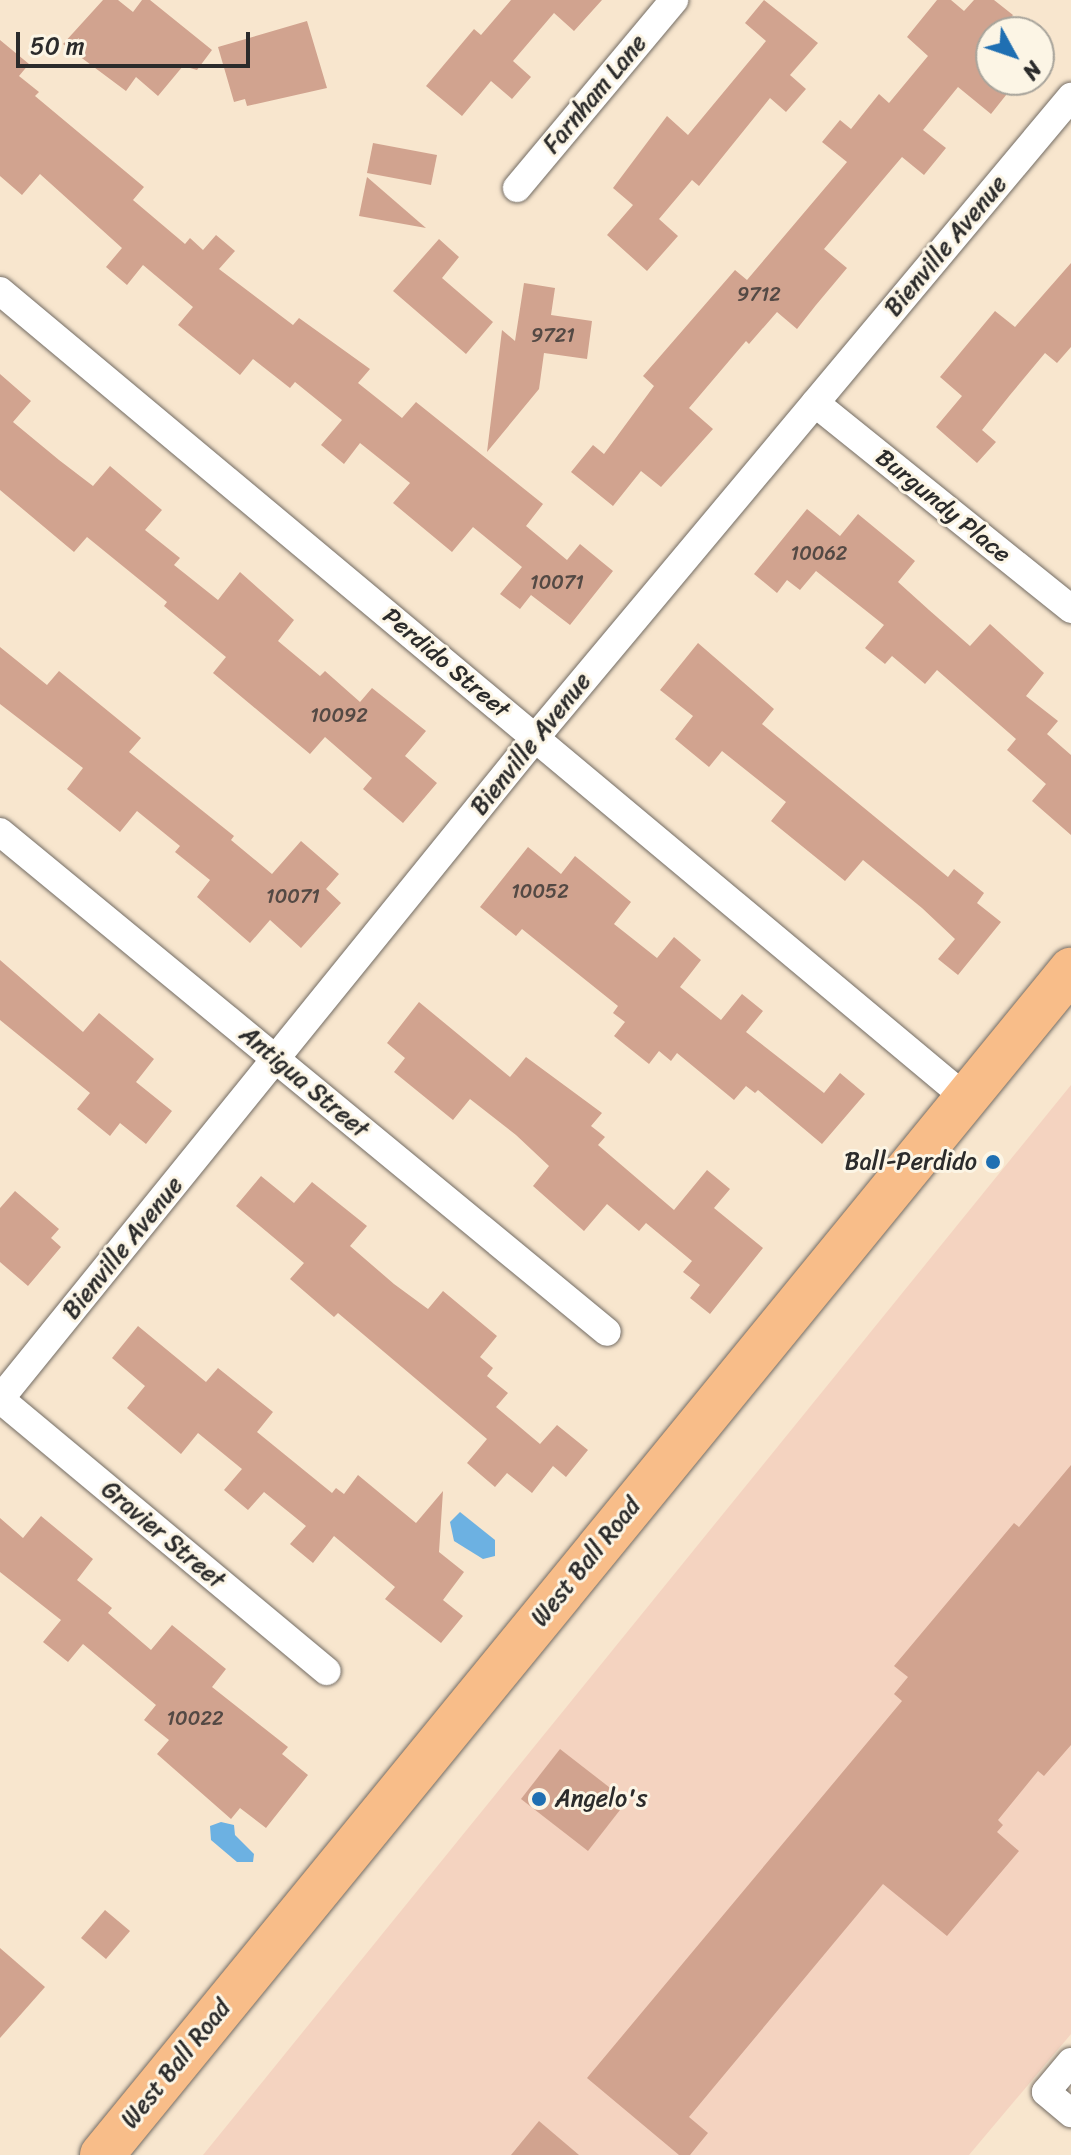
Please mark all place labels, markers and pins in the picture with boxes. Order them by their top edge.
place label: Ball-Perdido [845,1148,977,1176]
marker: Ball-Perdido [984,1153,1002,1171]
place label: Angelo's [555,1785,647,1813]
marker: Angelo's [530,1790,548,1808]

